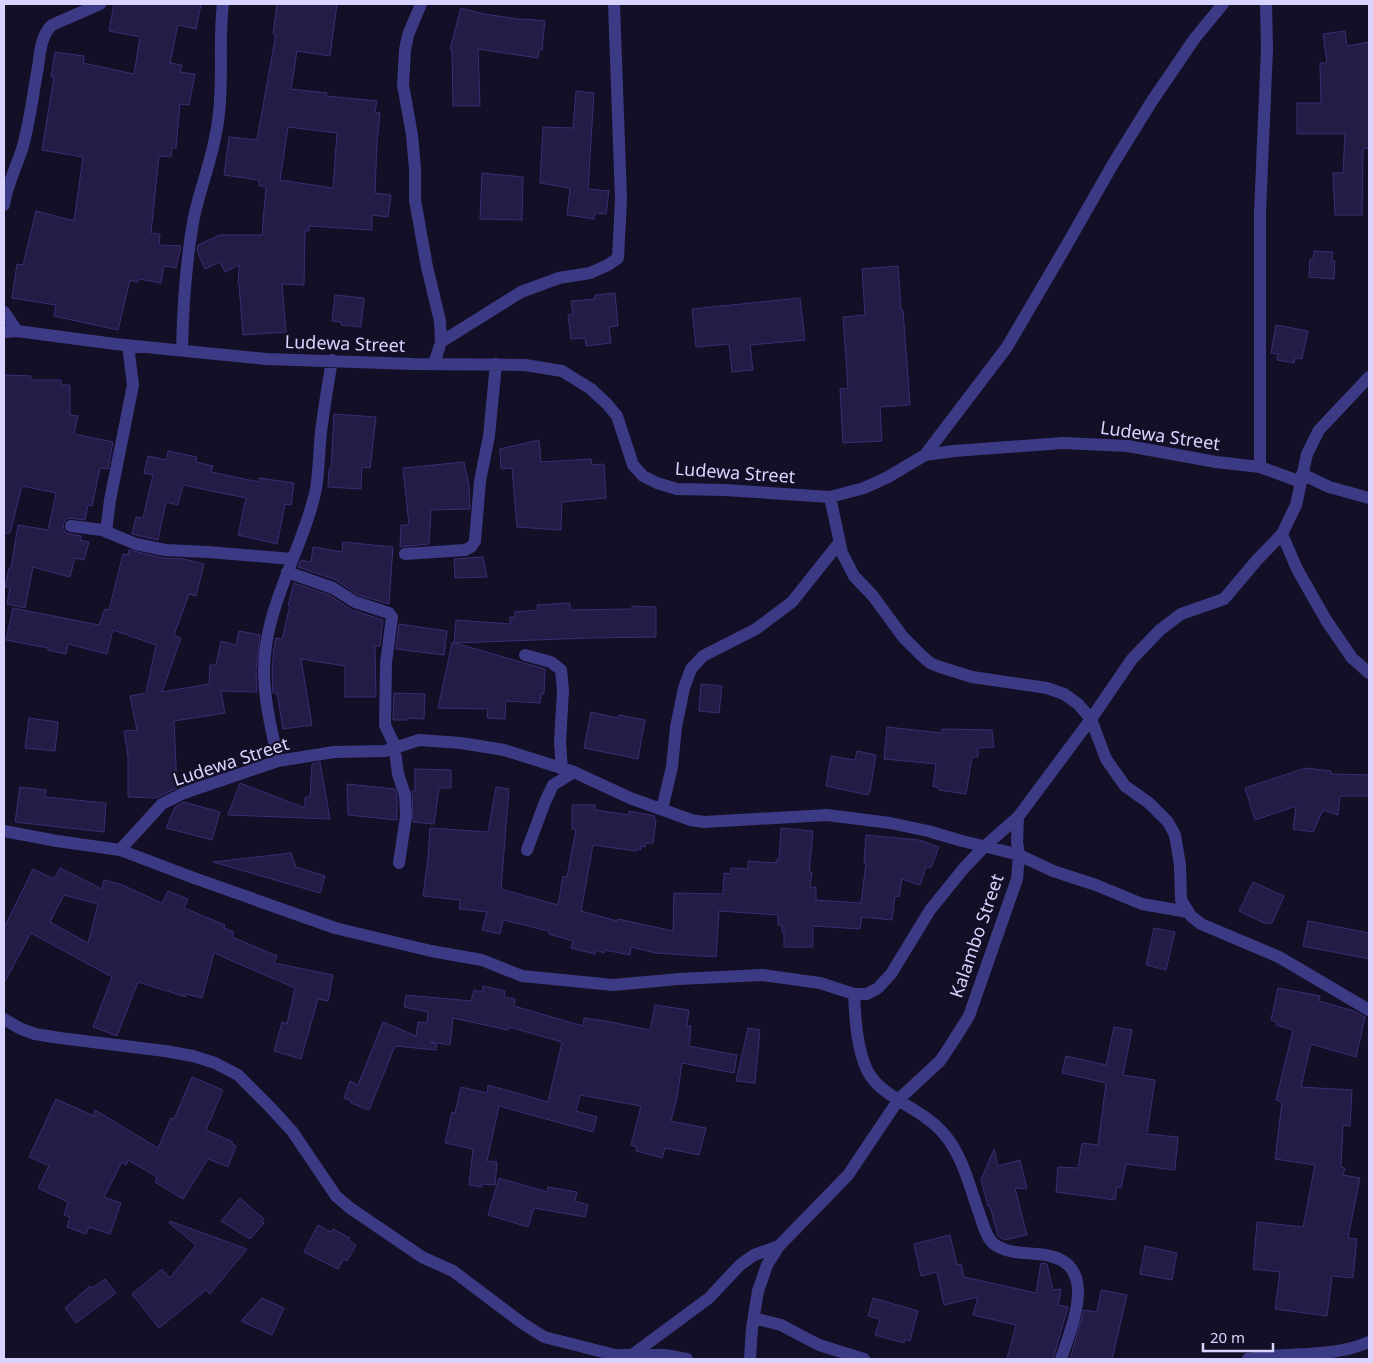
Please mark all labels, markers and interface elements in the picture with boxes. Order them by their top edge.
street label: Ludewa Street [284,329,406,357]
street label: Ludewa Street [1099,415,1222,455]
street label: Ludewa Street [674,456,797,488]
street label: Ludewa Street [170,731,292,791]
street label: Kalambo Street [944,870,1009,1001]
scale bar [1203,1320,1273,1352]
text: 20 m [1210,1327,1245,1347]

